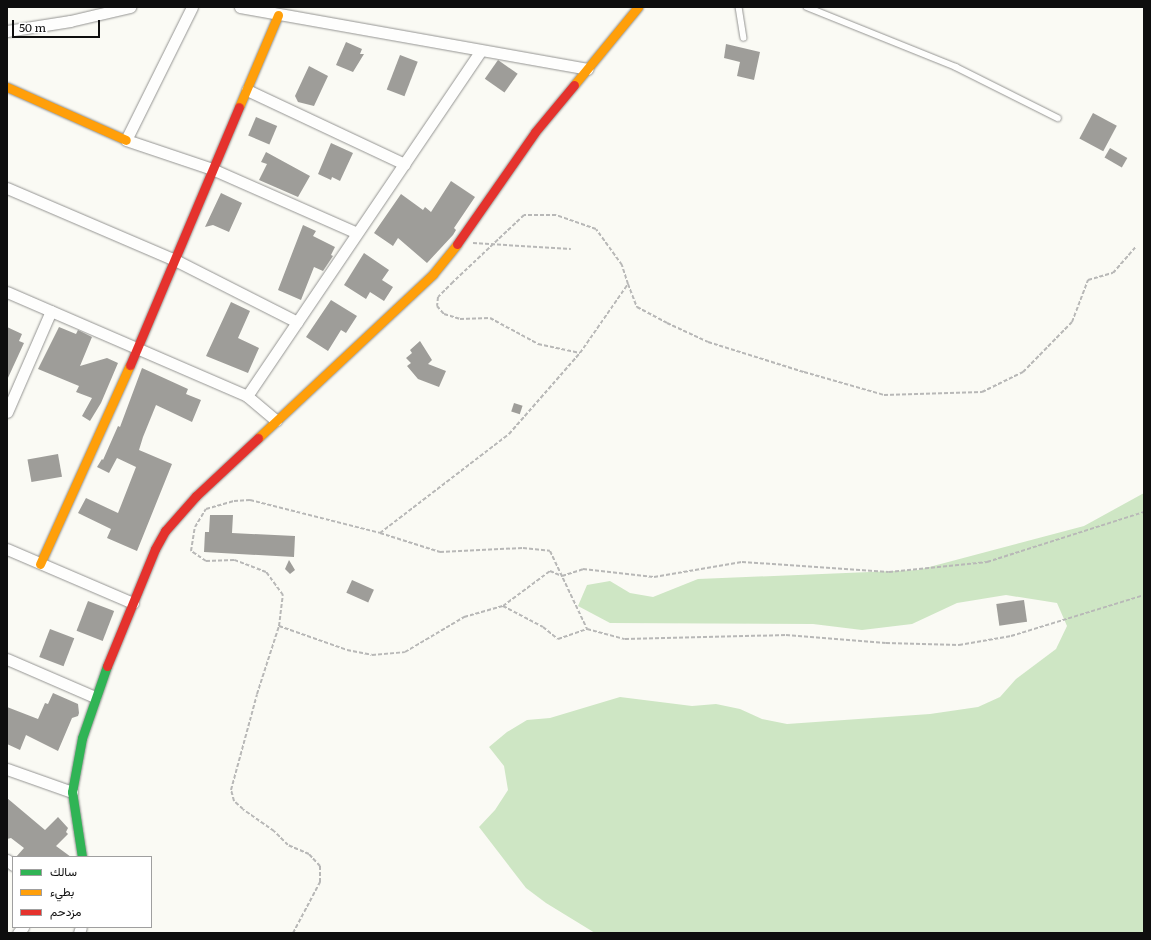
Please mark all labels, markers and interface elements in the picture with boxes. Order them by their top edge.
scale bar [14,12,102,38]
text: 50 m [19,18,46,36]
legend [12,856,152,928]
text: سالك [50,862,77,880]
text: بطيء [50,882,74,900]
text: مزدحم [50,902,81,920]

